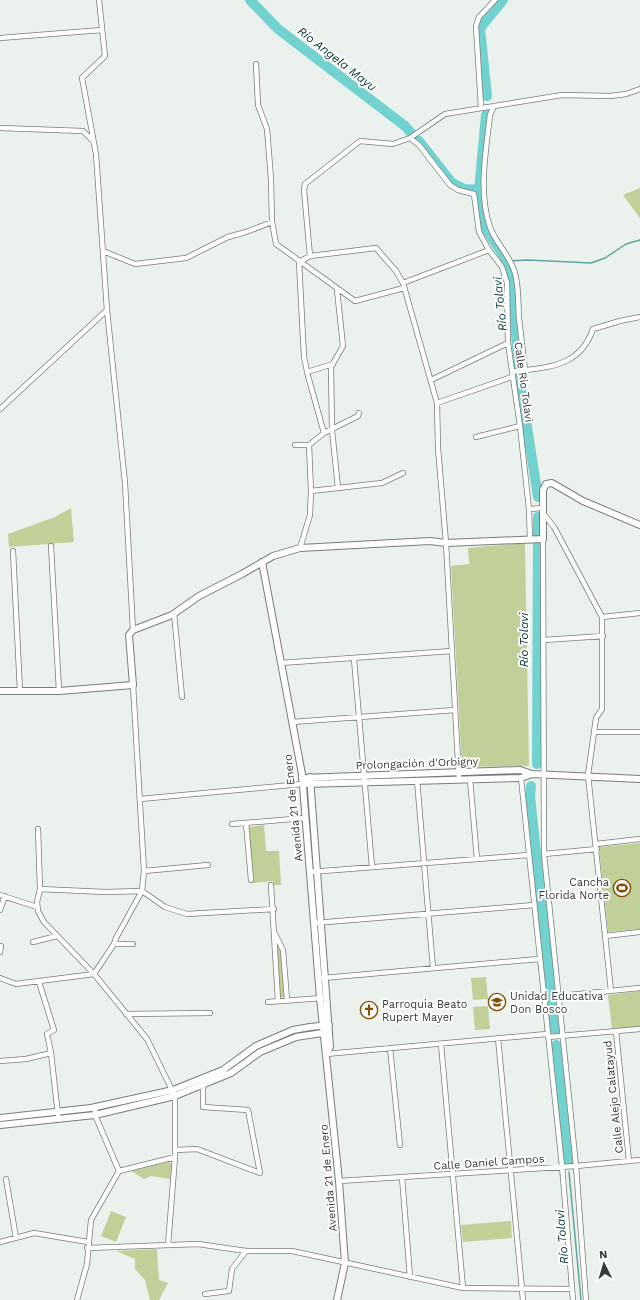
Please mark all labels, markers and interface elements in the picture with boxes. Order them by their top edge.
water label: Río Angela Mayu [295,24,379,94]
water label: Río Tolavi [490,275,510,332]
street label: Calle Río Tolavi [511,341,536,423]
water label: Río Tolavi [517,612,531,667]
street label: Avenida 21 de Enero [281,754,306,862]
street label: Prolongación d'Orbigny [355,755,479,772]
place label: Cancha Florida Norte [539,876,609,902]
sports icon: Cancha Florida Norte [612,878,632,898]
place label: Unidad Educativa Don Bosco [510,990,603,1016]
school or university icon: Unidad Educativa Don Bosco [487,992,507,1012]
place label: Parroquia Beato Rupert Mayer [382,998,467,1024]
church icon: Parroquia Beato Rupert Mayer [359,1000,379,1020]
street label: Calle Alejo Calatayud [601,1040,626,1154]
street label: Avenida 21 de Enero [317,1124,340,1232]
street label: Calle Daniel Campos [433,1152,545,1173]
water label: Río Tolavi [553,1208,571,1265]
north arrow [584,1244,624,1284]
text: N [599,1248,608,1261]

